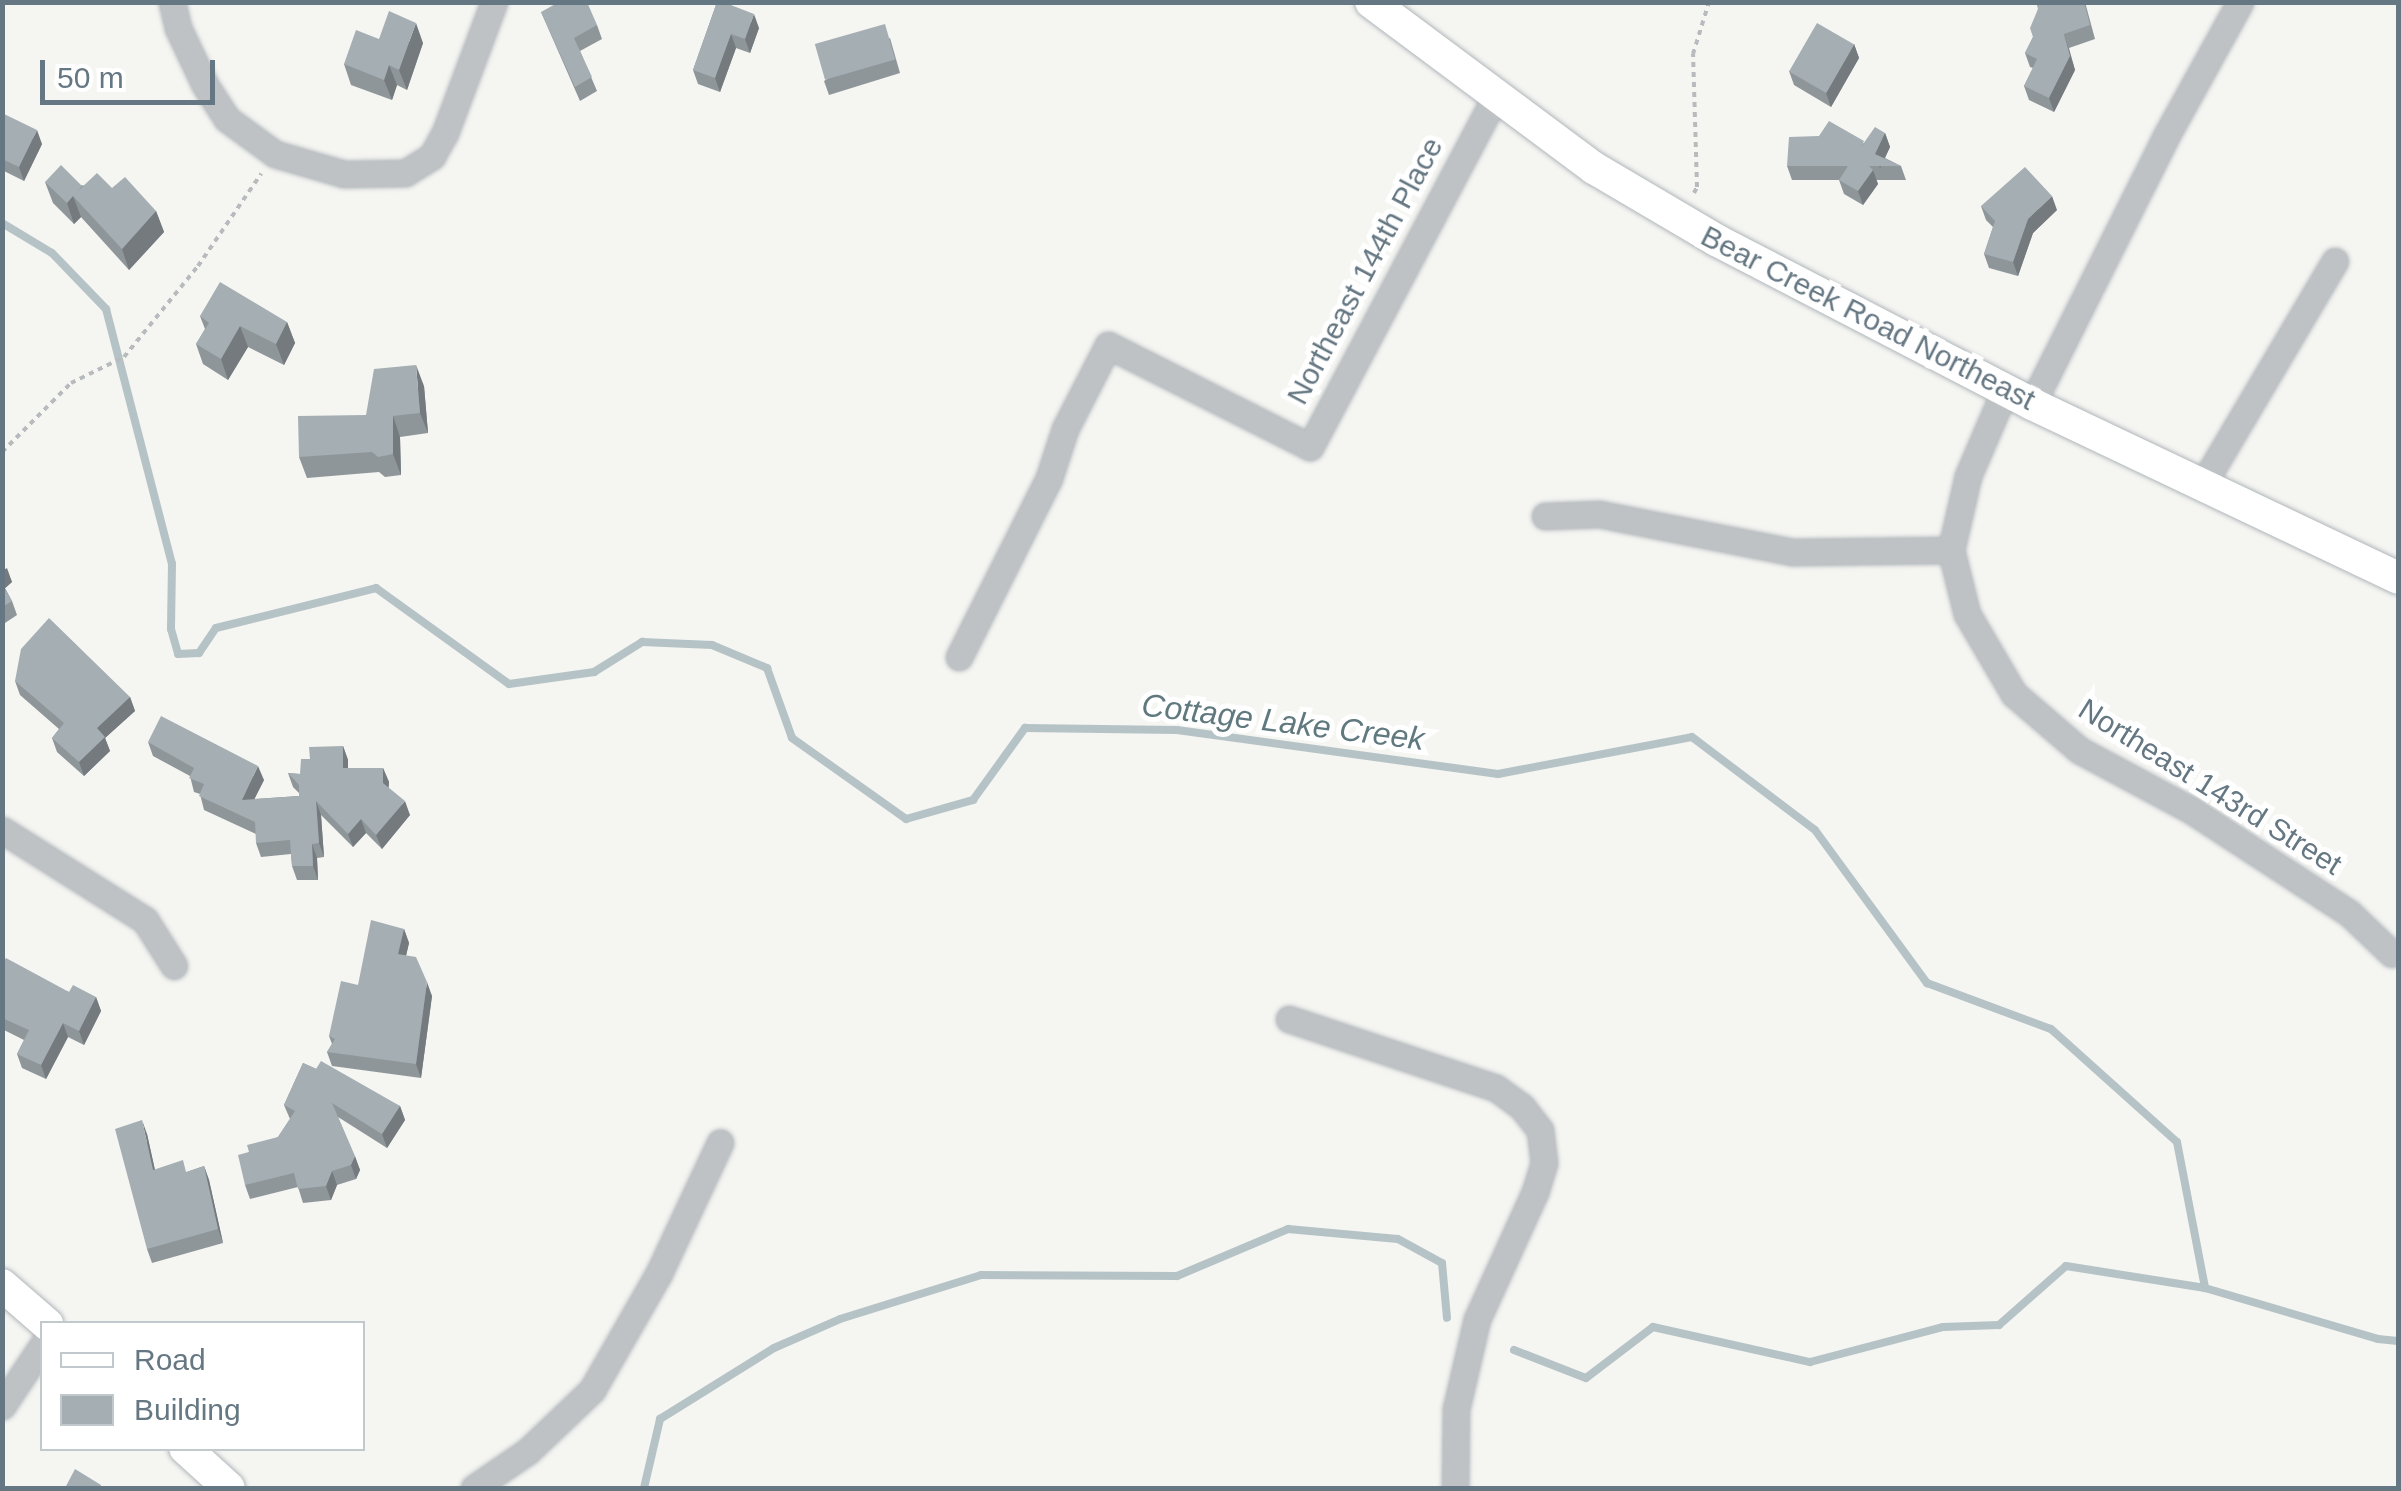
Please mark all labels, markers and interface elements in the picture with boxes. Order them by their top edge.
scale bar [45,40,220,102]
text: 50 m [57,61,124,94]
street label: Northeast 144th Place [1279,131,1451,411]
street label: Bear Creek Road Northeast [1695,218,2041,418]
water label: Cottage Lake Creek [1139,686,1427,758]
street label: Northeast 143rd Street [2072,691,2348,883]
legend [40,1321,365,1451]
text: Road [134,1343,206,1376]
text: Building [134,1393,241,1426]

